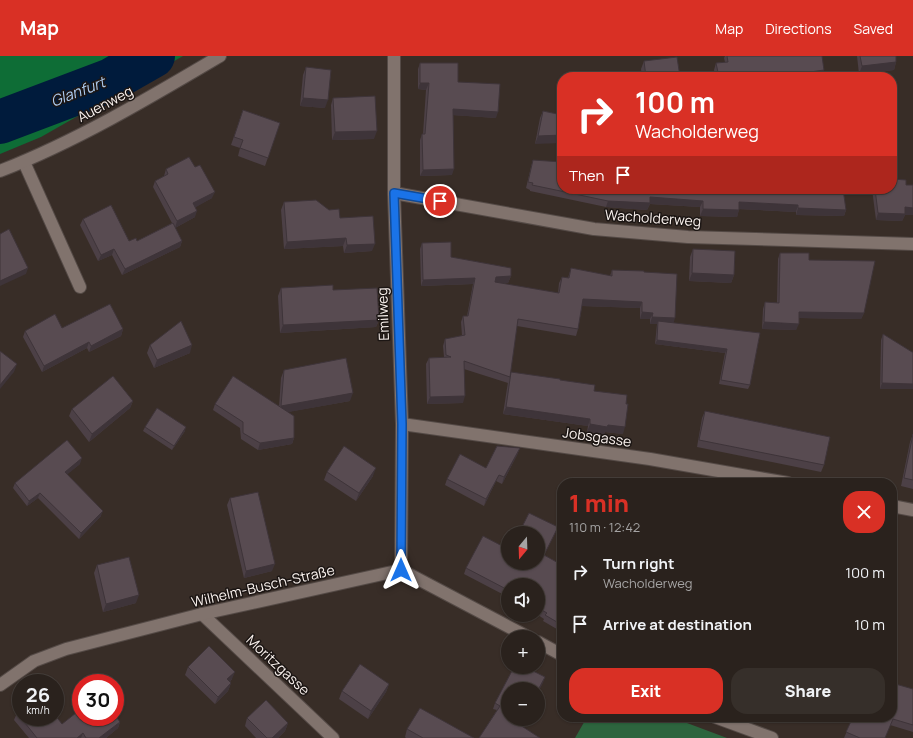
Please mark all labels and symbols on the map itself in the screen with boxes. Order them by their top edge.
water label: Glanfurt [47,71,110,112]
street label: Auenweg [74,81,136,126]
pin [423,184,457,218]
street label: Wacholderweg [604,205,702,230]
street label: Emilweg [372,287,393,341]
street label: Jobsgasse [561,422,633,451]
north arrow [501,526,545,570]
position arrow [380,549,422,591]
street label: Wilhelm-Busch-Straße [189,560,336,611]
street label: Moritzgasse [242,630,314,699]
speed limit sign: 30 [72,674,124,726]

